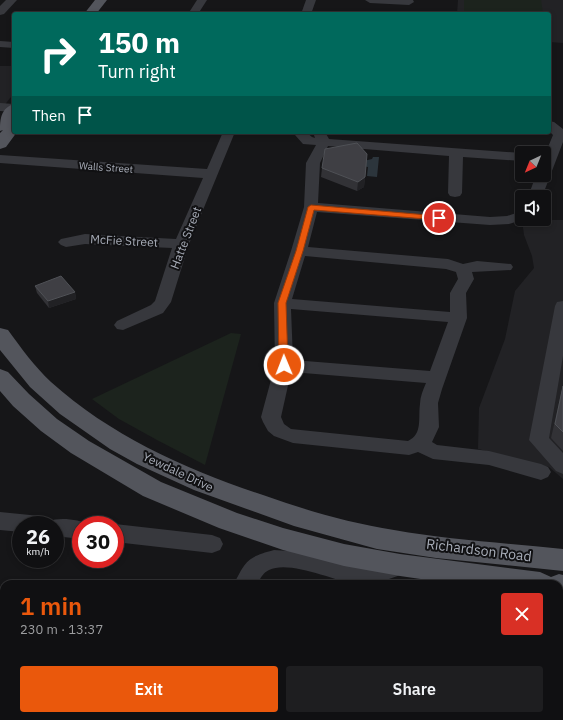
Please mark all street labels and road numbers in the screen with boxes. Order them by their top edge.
street label: Walls Street [78,159,134,176]
street label: Hatte Street [167,205,204,271]
street label: McFie Street [90,231,158,250]
street label: Yewdale Drive [141,449,216,495]
street label: Richardson Road [425,535,533,565]

